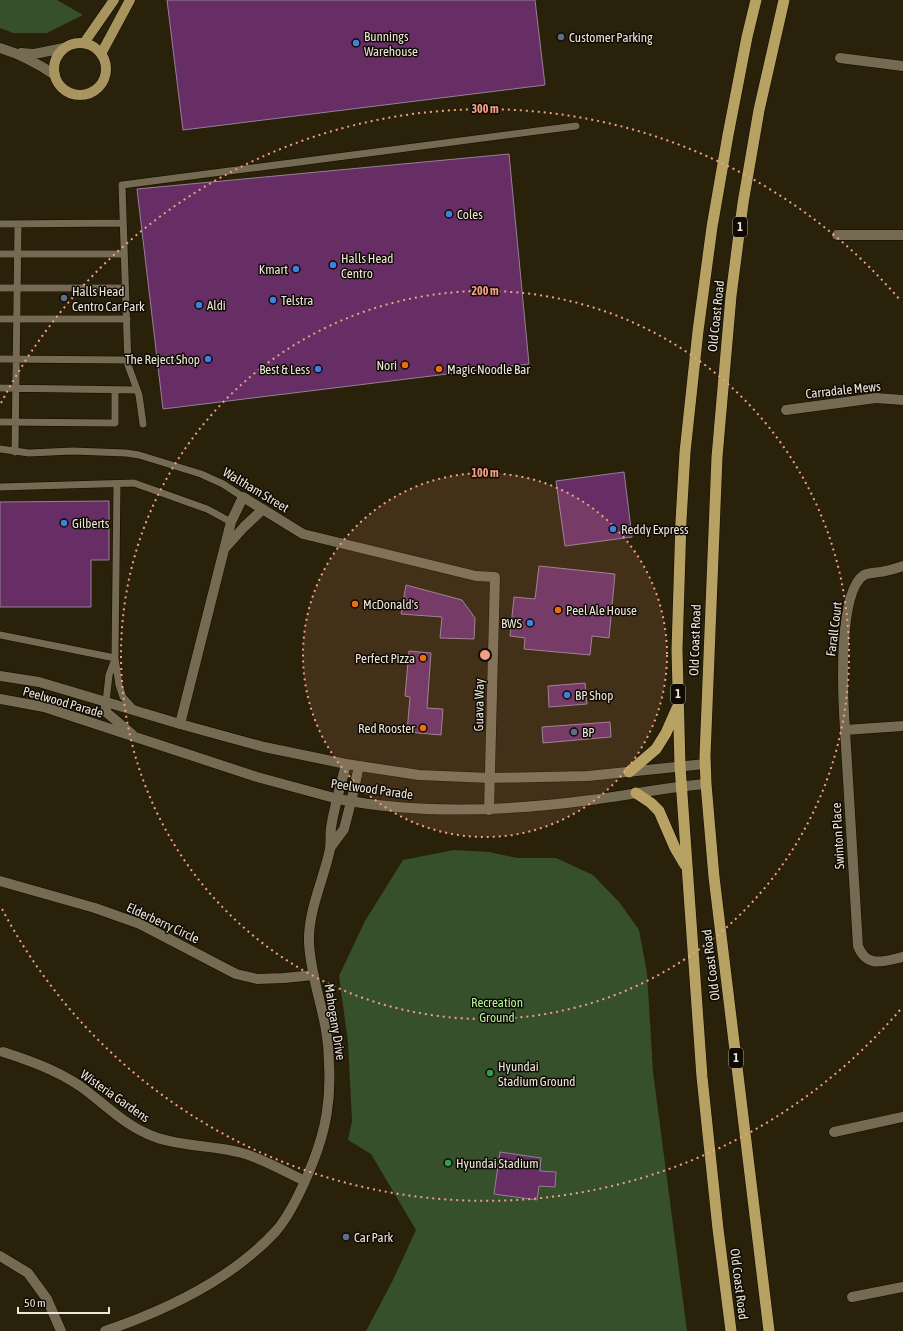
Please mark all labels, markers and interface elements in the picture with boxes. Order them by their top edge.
place label: Bunnings Warehouse [364,29,418,59]
place label: Customer Parking [569,30,653,45]
marker: Customer Parking [556,32,566,42]
marker: Bunnings Warehouse [351,38,361,48]
text: 300 m [471,102,499,116]
place label: Coles [457,207,483,222]
marker: Coles [444,209,454,219]
road number: 1 [733,217,747,237]
place label: Halls Head Centro [341,251,394,281]
marker: Halls Head Centro [328,260,338,270]
place label: Kmart [259,262,288,277]
marker: Kmart [291,264,301,274]
street label: Old Coast Road [705,280,727,352]
place label: Halls Head Centro Car Park [72,284,145,314]
text: 200 m [471,284,499,298]
marker: Halls Head Centro Car Park [59,293,69,303]
place label: Telstra [281,293,313,308]
marker: Telstra [268,295,278,305]
place label: Aldi [207,298,226,313]
marker: Aldi [194,300,204,310]
place label: The Reject Shop [125,352,200,367]
marker: The Reject Shop [203,354,213,364]
place label: Nori [376,358,397,373]
marker: Nori [400,360,410,370]
place label: Best & Less [259,362,310,377]
place label: Magic Noodle Bar [447,362,530,377]
marker: Best & Less [313,364,323,374]
marker: Magic Noodle Bar [434,364,444,374]
street label: Carradale Mews [805,379,882,401]
street label: Waltham Street [220,464,292,516]
text: 100 m [471,466,499,480]
place label: Gilberts [72,516,110,531]
marker: Gilberts [59,518,69,528]
place label: Reddy Express [621,522,689,537]
marker: Reddy Express [608,524,618,534]
place label: McDonald's [363,597,419,612]
marker: McDonald's [350,599,360,609]
street label: Farall Court [823,601,845,657]
place label: Peel Ale House [566,603,637,618]
street label: Old Coast Road [686,604,704,676]
marker: Peel Ale House [553,605,563,615]
place label: BWS [501,616,523,631]
marker: BWS [525,618,535,628]
centre of rings [478,648,492,662]
place label: Perfect Pizza [355,651,415,666]
marker: Perfect Pizza [418,653,428,663]
street label: Guava Way [471,678,487,731]
street label: Peelwood Parade [21,683,105,721]
road number: 1 [671,684,685,704]
place label: BP Shop [575,688,613,703]
marker: BP Shop [562,690,572,700]
place label: Red Rooster [358,721,415,736]
marker: Red Rooster [418,723,428,733]
place label: BP [582,725,595,740]
marker: BP [569,727,579,737]
street label: Peelwood Parade [330,776,414,802]
street label: Swinton Place [829,802,847,870]
street label: Elderberry Circle [124,900,202,946]
street label: Old Coast Road [699,928,723,1002]
street label: Mahogany Drive [322,983,348,1061]
park label: Recreation Ground [471,995,523,1025]
road number: 1 [729,1048,743,1068]
place label: Hyundai Stadium Ground [498,1059,575,1089]
street label: Wisteria Gardens [78,1067,153,1126]
marker: Hyundai Stadium Ground [485,1068,495,1078]
place label: Hyundai Stadium [456,1156,539,1171]
marker: Hyundai Stadium [443,1158,453,1168]
place label: Car Park [354,1230,394,1245]
marker: Car Park [341,1232,351,1242]
street label: Old Coast Road [727,1247,751,1321]
scale bar [18,1289,109,1315]
text: 50 m [24,1296,46,1310]

